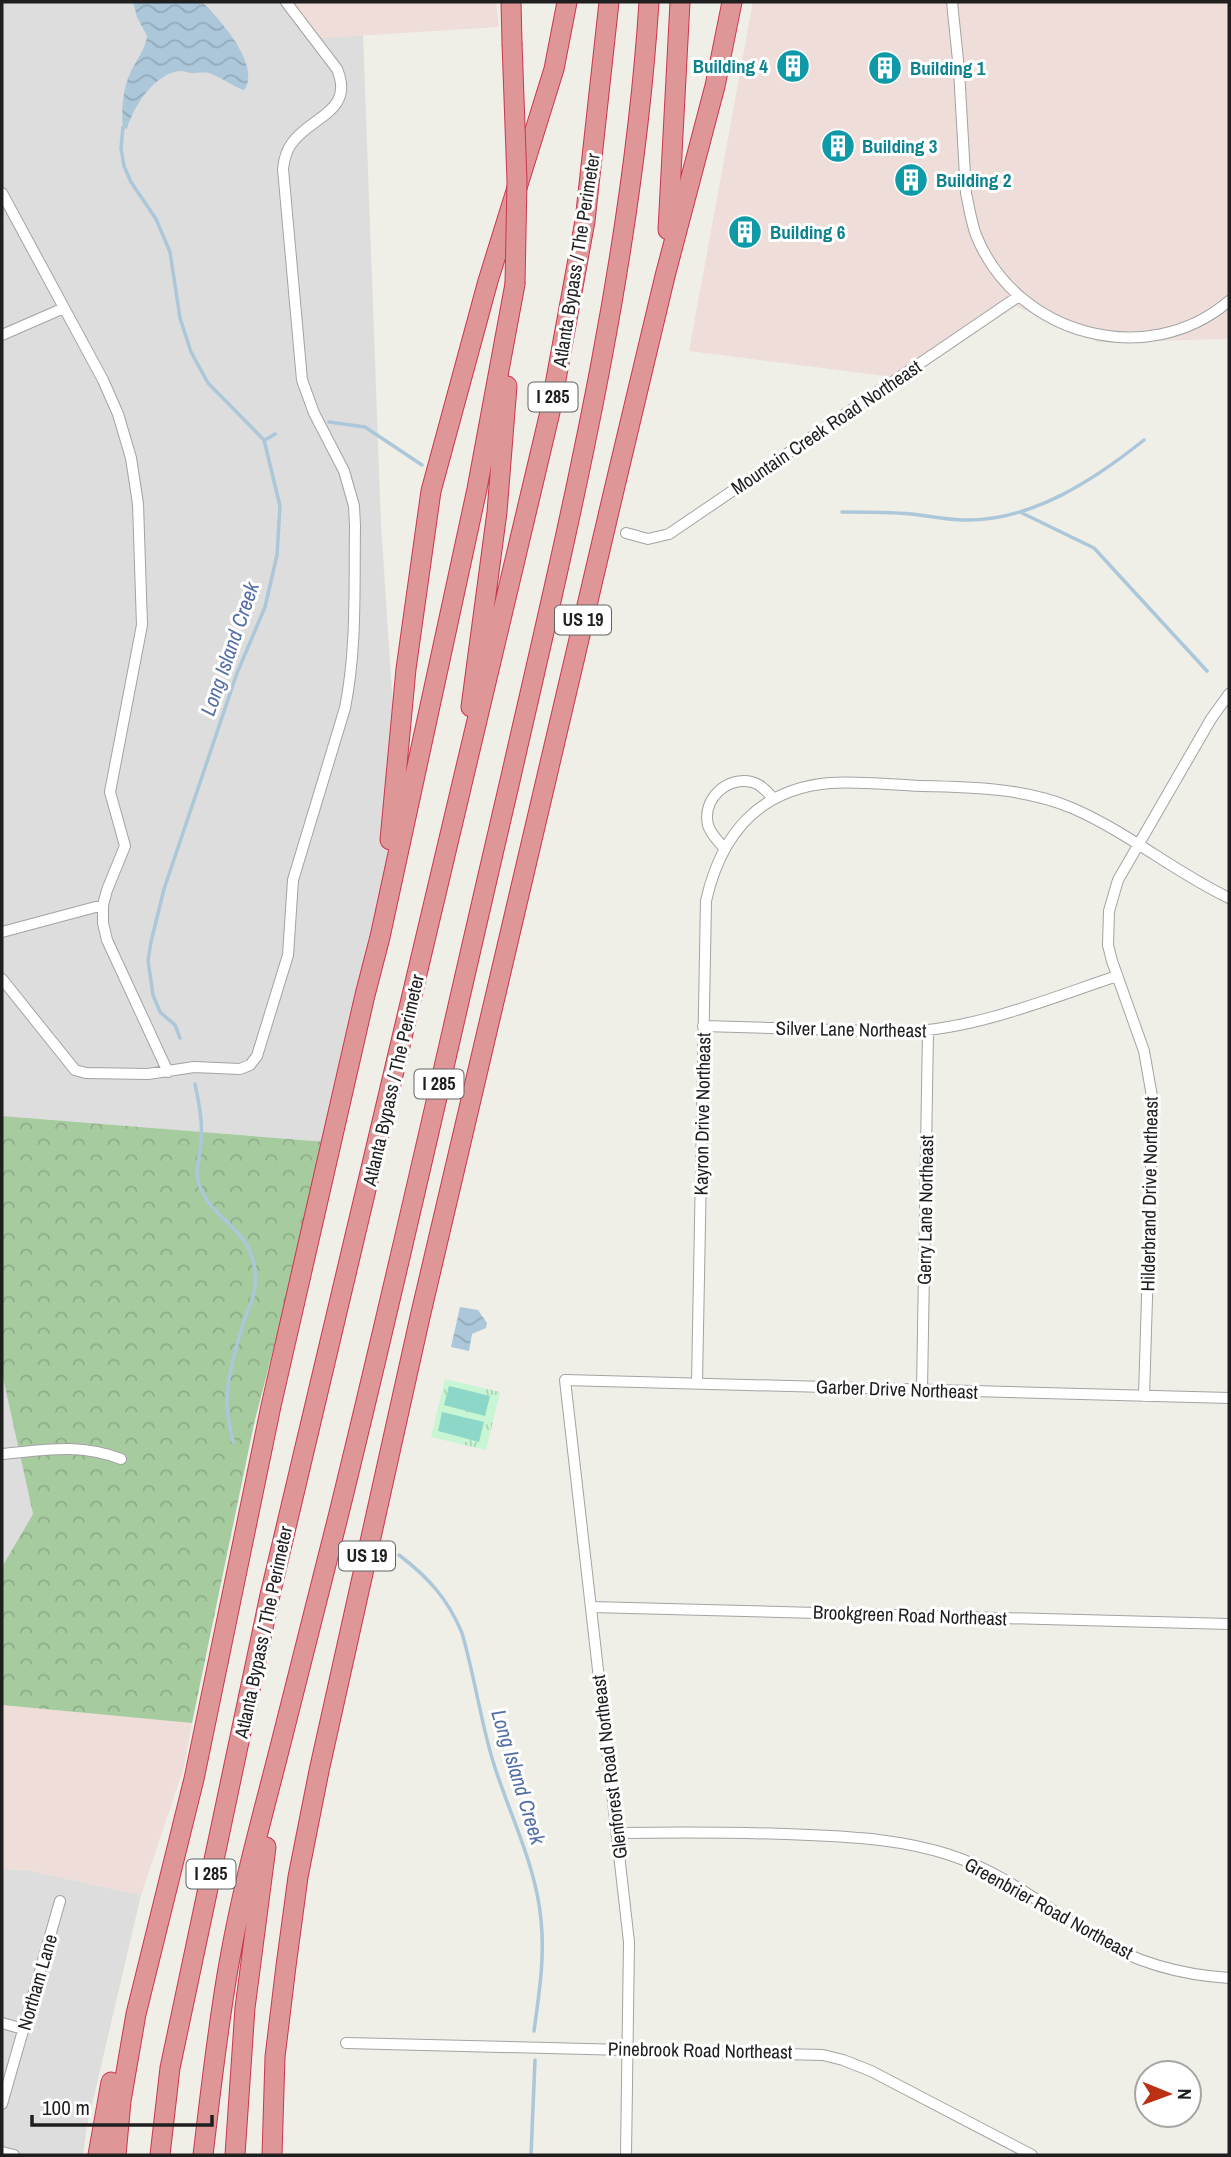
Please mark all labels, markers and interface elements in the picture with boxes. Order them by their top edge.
building icon: Building 4 [774,47,812,85]
building icon: Building 1 [866,49,904,87]
place label: Building 4 [693,53,768,79]
place label: Building 1 [910,55,986,81]
building icon: Building 3 [819,127,857,165]
place label: Building 3 [862,133,938,159]
street label: Atlanta Bypass / The Perimeter [546,150,606,370]
building icon: Building 2 [892,161,930,199]
place label: Building 2 [936,167,1012,193]
building icon: Building 6 [726,213,764,251]
place label: Building 6 [770,219,846,245]
street label: Mountain Creek Road Northeast [726,353,927,500]
road number: I 285 [528,382,578,412]
water label: Long Island Creek [193,577,266,720]
road number: US 19 [555,606,611,634]
street label: Atlanta Bypass / The Perimeter [356,971,430,1189]
street label: Silver Lane Northeast [775,1015,927,1043]
street label: Kayron Drive Northeast [688,1032,716,1196]
road number: I 285 [414,1070,464,1098]
street label: Hilderbrand Drive Northeast [1134,1096,1164,1292]
street label: Gerry Lane Northeast [911,1134,939,1285]
street label: Garber Drive Northeast [816,1373,979,1405]
street label: Atlanta Bypass / The Perimeter [228,1523,298,1741]
road number: US 19 [339,1541,395,1570]
street label: Brookgreen Road Northeast [813,1599,1008,1631]
street label: Glenforest Road Northeast [585,1673,633,1861]
water label: Long Island Creek [484,1706,553,1849]
street label: Greenbrier Road Northeast [960,1851,1138,1965]
road number: I 285 [186,1860,235,1888]
street label: Northam Lane [11,1931,63,2033]
street label: Pinebrook Road Northeast [608,2035,793,2065]
north arrow [1133,2059,1203,2129]
scale bar [32,2084,212,2128]
text: N [1172,2088,1198,2100]
text: 100 m [42,2093,90,2122]

